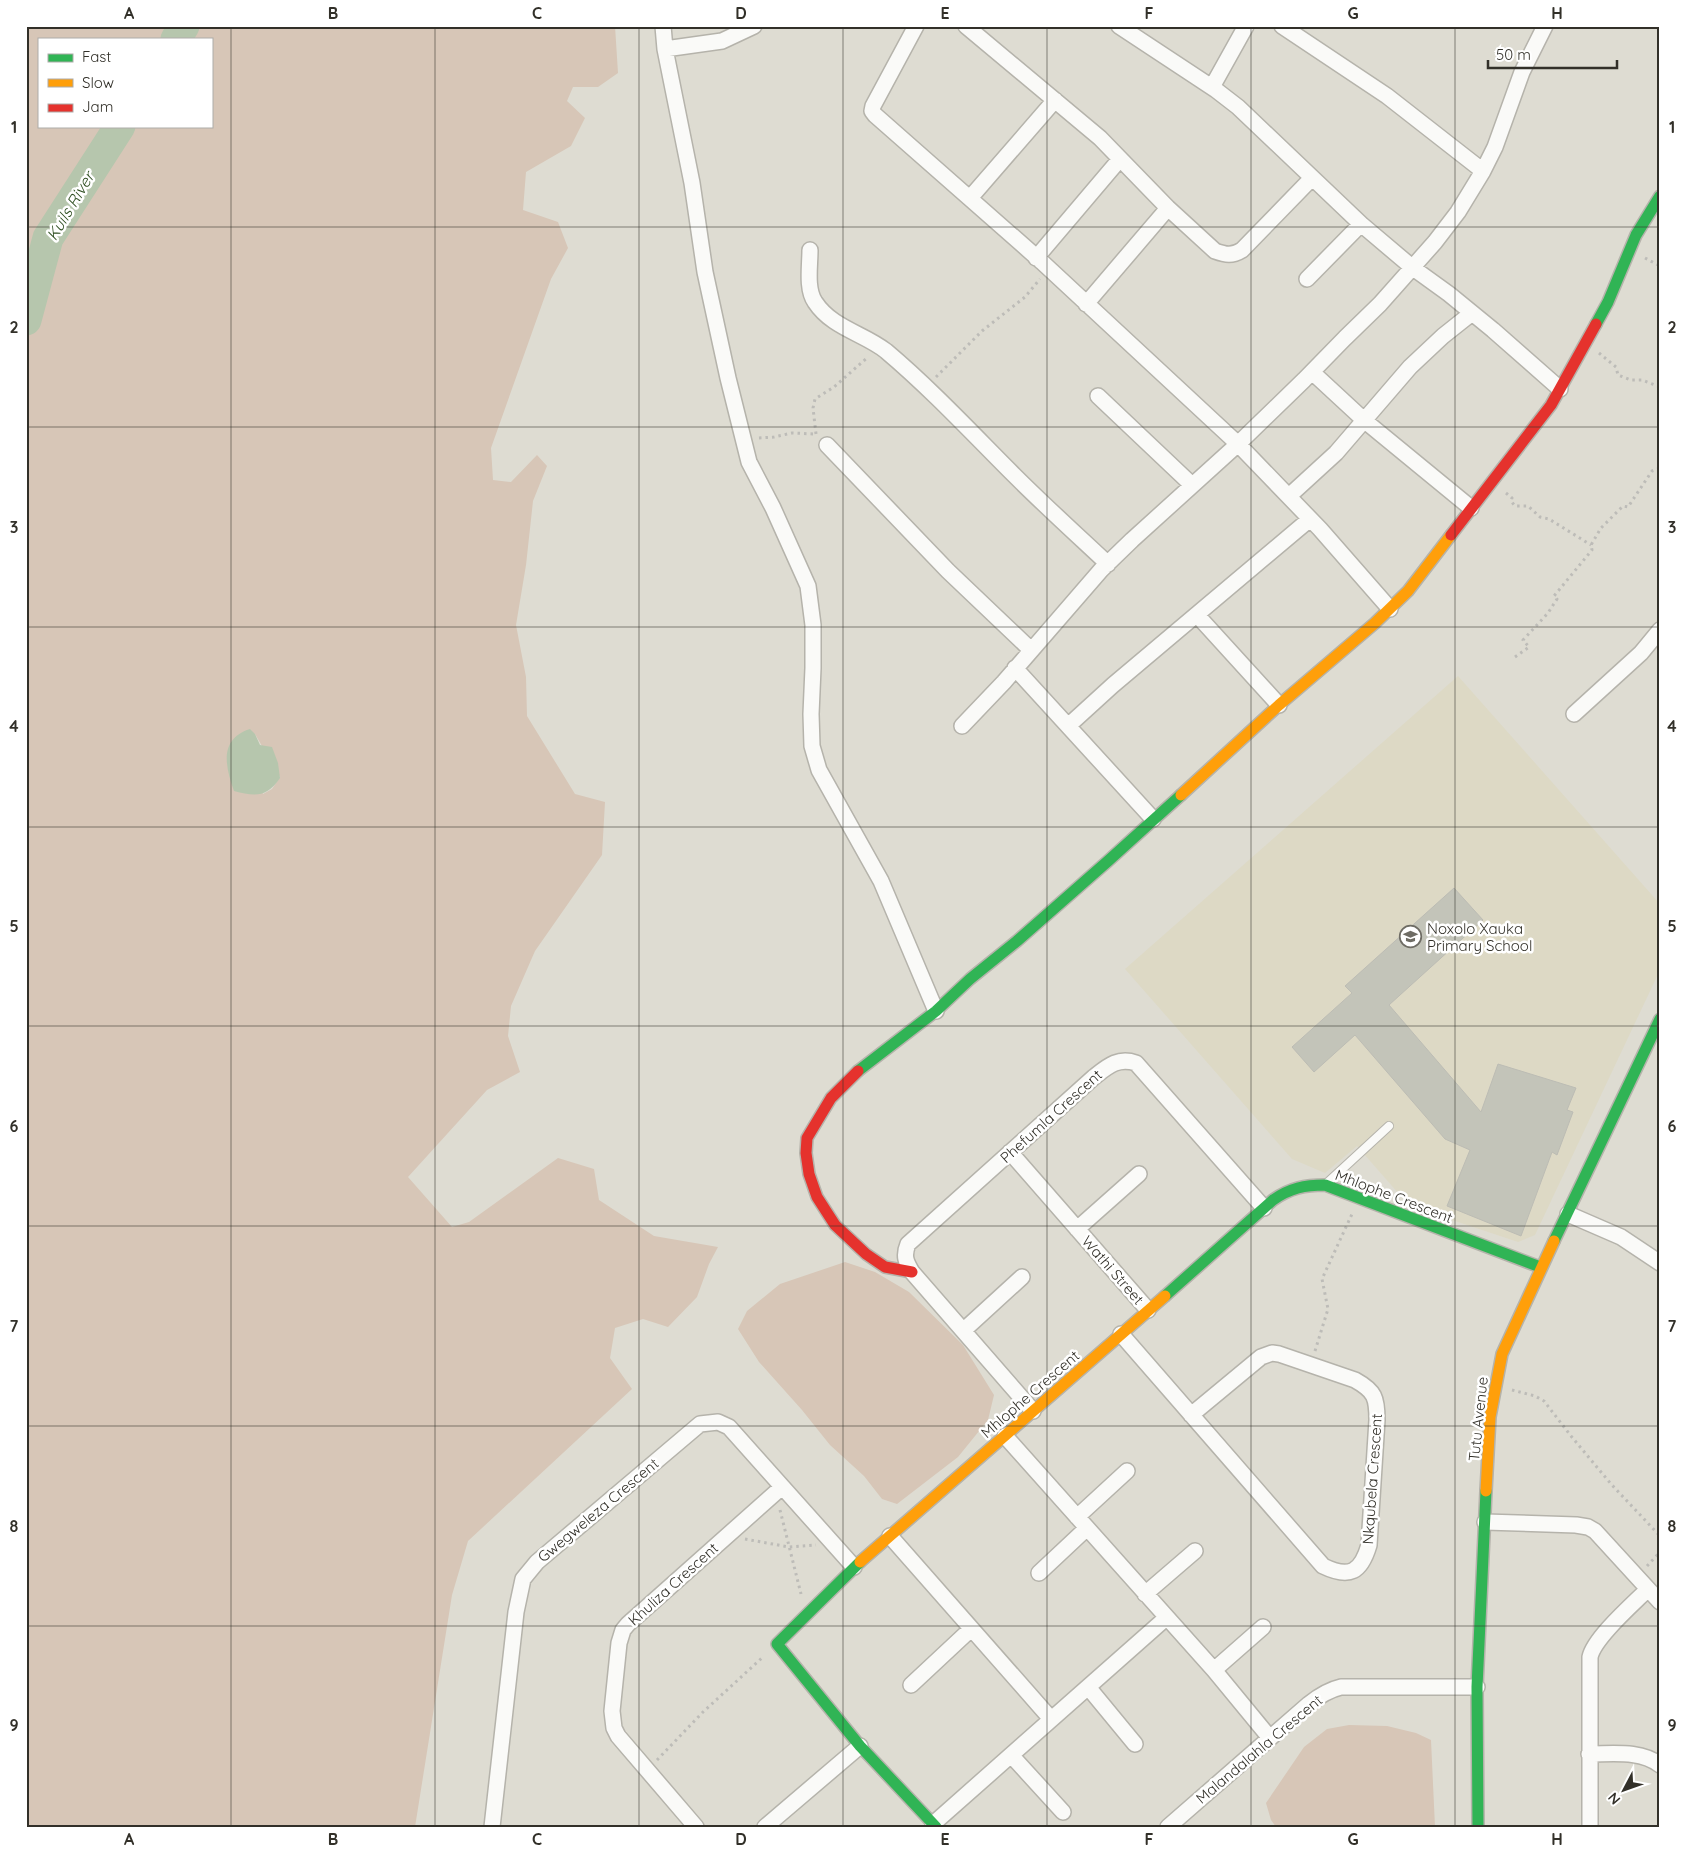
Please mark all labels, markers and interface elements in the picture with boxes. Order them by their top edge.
text: A [124,3,135,23]
text: B [328,3,338,23]
text: C [532,3,542,23]
text: D [735,3,747,23]
text: E [940,3,950,23]
text: F [1145,3,1154,23]
text: G [1347,3,1359,23]
text: H [1551,3,1563,23]
legend [38,38,212,128]
scale bar [1488,38,1617,70]
text: 50 m [1496,45,1531,64]
text: Fast [82,47,111,66]
text: Slow [82,73,114,92]
text: Jam [82,97,113,116]
text: 1 [11,117,17,137]
text: 1 [1669,117,1675,137]
water label: Kuils River [42,167,99,244]
text: 2 [9,317,19,337]
text: 2 [1667,317,1677,337]
text: 3 [10,517,18,537]
text: 3 [1668,517,1676,537]
text: 4 [9,716,19,736]
text: 4 [1667,716,1677,736]
text: 5 [9,916,19,936]
text: 5 [1667,916,1677,936]
place label: Noxolo Xauka Primary School [1427,919,1532,955]
school or university icon: Noxolo Xauka Primary School [1399,925,1423,949]
street label: Phefumla Crescent [996,1065,1106,1167]
text: 6 [10,1116,19,1136]
text: 6 [1668,1116,1677,1136]
street label: Mhlophe Crescent [1333,1165,1455,1227]
street label: Wathi Street [1078,1232,1148,1308]
text: 7 [10,1316,19,1336]
text: 7 [1668,1316,1677,1336]
street label: Mhlophe Crescent [977,1346,1083,1442]
street label: Tutu Avenue [1464,1376,1492,1462]
street label: Nkqubela Crescent [1358,1413,1386,1545]
street label: Gwegweleza Crescent [534,1454,662,1566]
text: 8 [10,1516,19,1536]
text: 8 [1668,1516,1677,1536]
street label: Khuliza Crescent [624,1538,722,1630]
street label: Malandalahla Crescent [1192,1691,1326,1807]
text: 9 [9,1715,19,1735]
text: 9 [1667,1715,1677,1735]
north arrow [1598,1766,1648,1816]
text: N [1604,1789,1624,1808]
text: A [124,1829,135,1849]
text: B [328,1829,338,1849]
text: C [532,1829,542,1849]
text: D [735,1829,747,1849]
text: E [940,1829,950,1849]
text: F [1145,1829,1154,1849]
text: G [1347,1829,1359,1849]
text: H [1551,1829,1563,1849]

